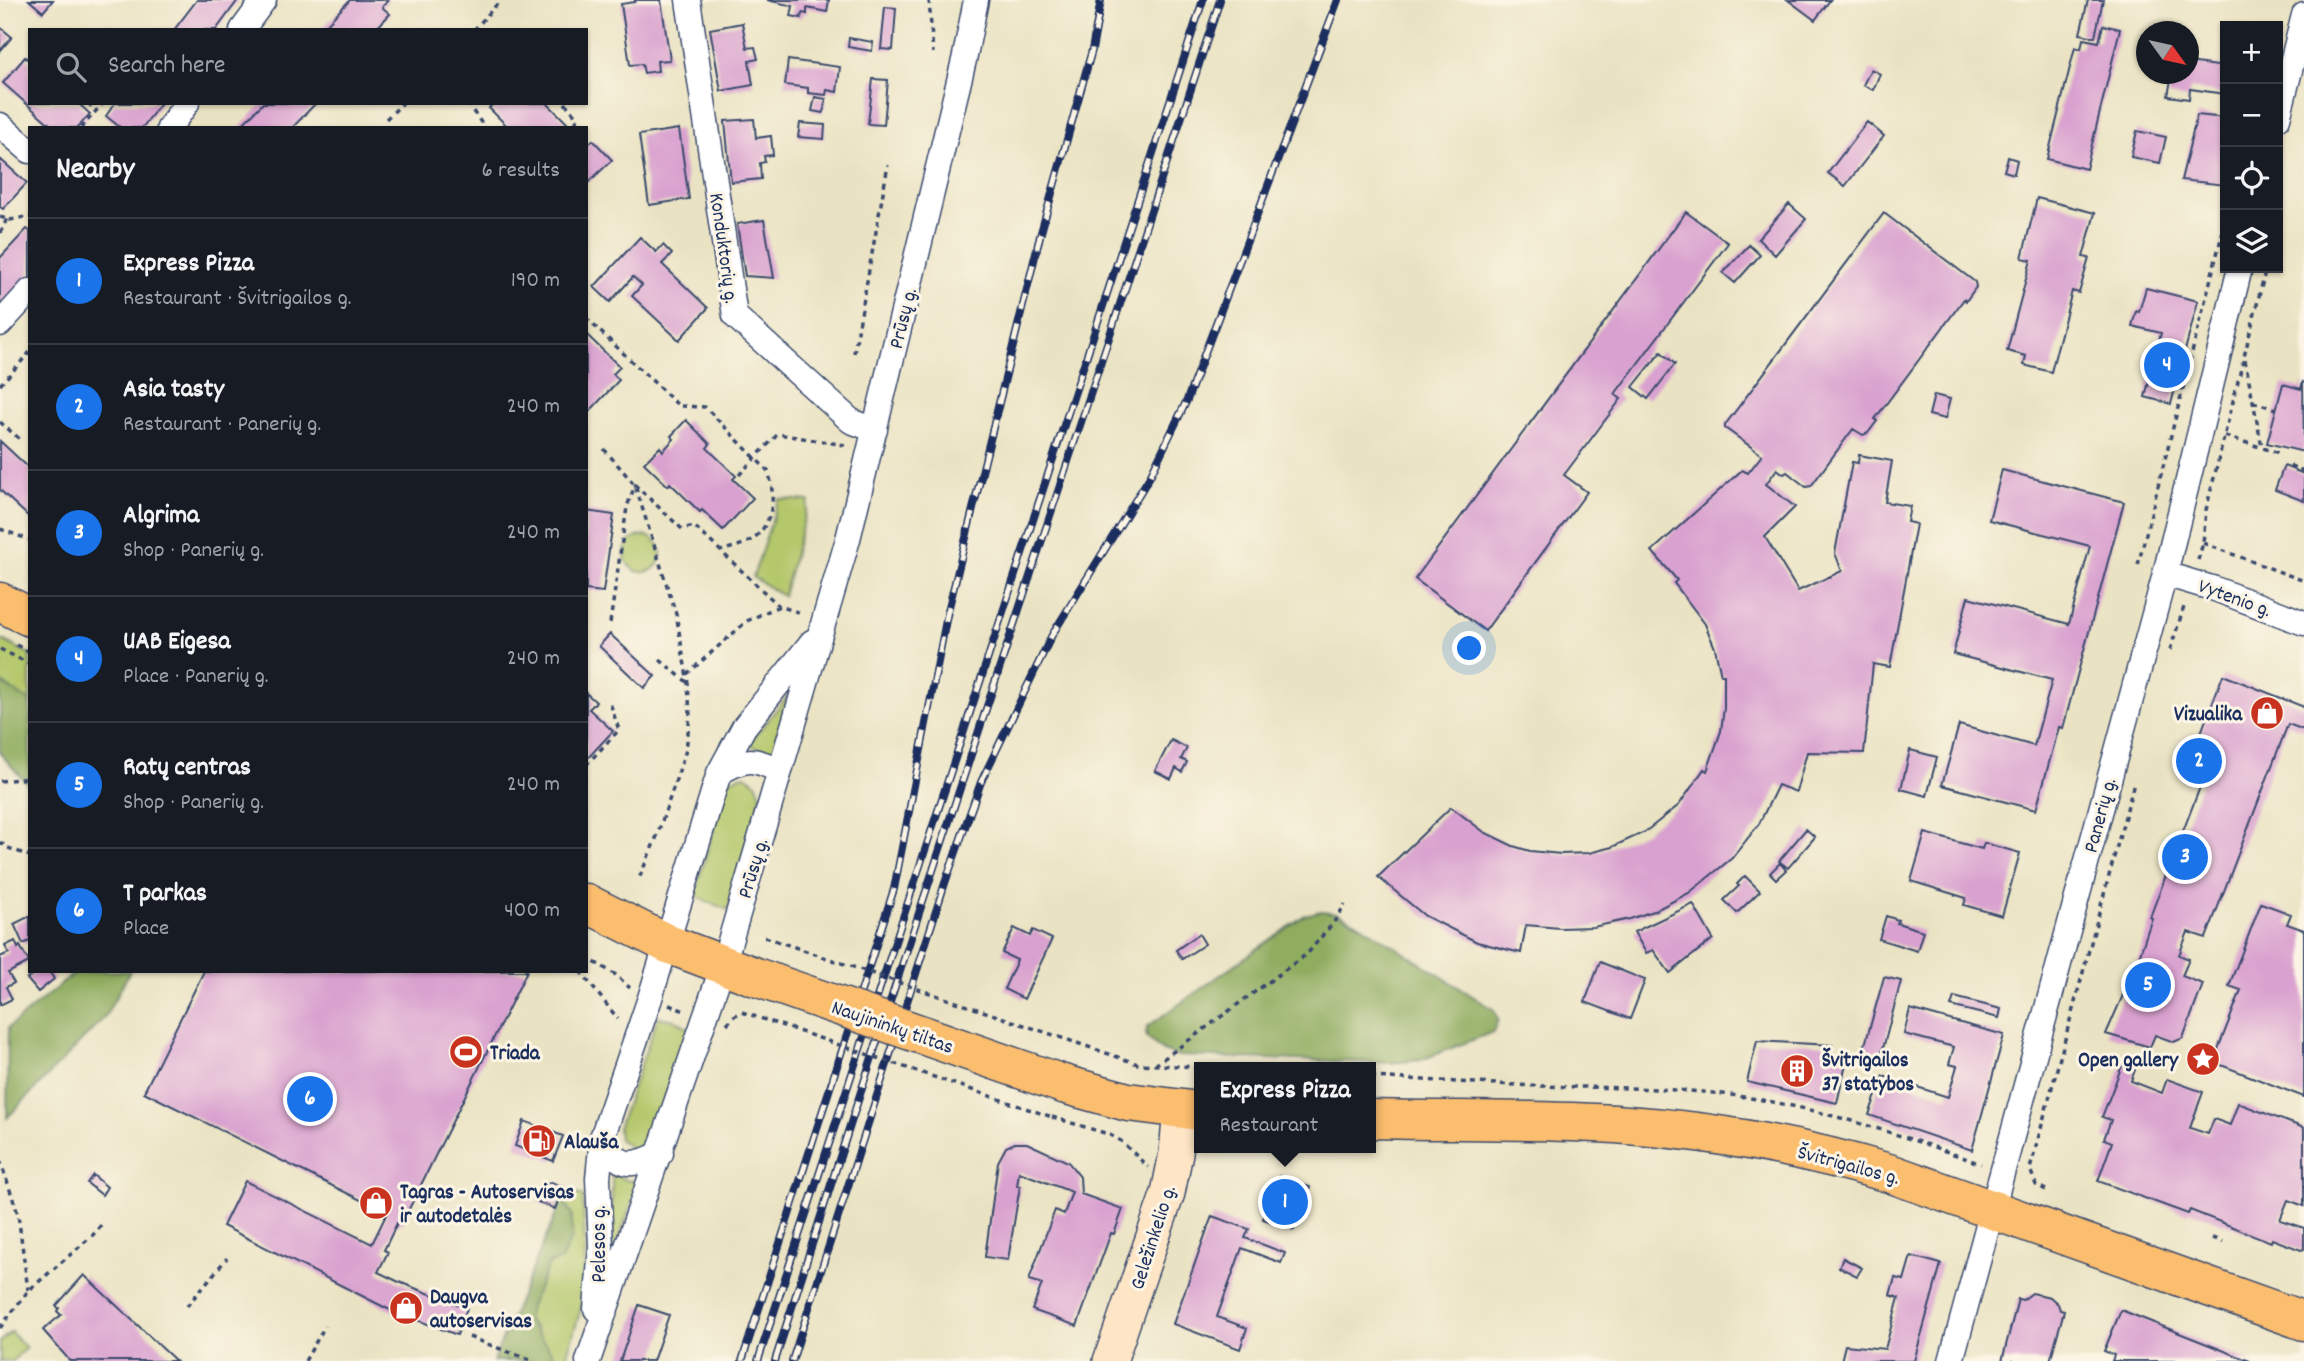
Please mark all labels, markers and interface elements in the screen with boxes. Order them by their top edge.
north arrow [2136,21,2199,84]
map controls [2220,21,2283,273]
button: + [2220,21,2283,84]
search box [28,28,588,105]
icon: search [52,48,90,86]
text: Search here [108,48,226,85]
button: − [2220,84,2283,147]
button: locate [2220,147,2283,210]
text: Nearby [56,150,134,193]
text: 6 results [482,155,560,188]
street label: Konduktorių g. [699,191,745,306]
button: layers [2220,210,2283,273]
text: Express Pizza [123,246,254,283]
text: 1 [76,265,82,298]
text: 190 m [511,265,560,298]
text: Restaurant · Švitrigailos g. [123,283,352,316]
street label: Prūsų g. [883,285,927,352]
pin: 4 [2144,339,2190,391]
text: Asia tasty [123,372,224,409]
text: 2 [74,391,84,424]
text: 240 m [507,391,560,424]
text: Restaurant · Panerių g. [123,409,321,442]
text: Algrima [123,498,199,535]
text: 3 [74,517,84,550]
text: 240 m [507,517,560,550]
text: Shop · Panerių g. [123,535,264,568]
street label: Vytenio g. [2193,573,2275,627]
text: UAB Eigesa [123,624,231,661]
your location [1452,631,1486,665]
text: 4 [74,643,84,676]
text: 240 m [507,643,560,676]
text: Place · Panerių g. [123,661,269,694]
shop icon: Vizualika [2248,694,2286,732]
place label: Vizualika [2174,701,2243,731]
pin: 2 [2176,735,2222,787]
text: Ratų centras [123,750,251,787]
text: 5 [74,769,84,802]
text: 240 m [507,769,560,802]
street label: Panerių g. [2078,775,2126,857]
text: Shop · Panerių g. [123,787,264,820]
pin: 3 [2162,831,2208,883]
street label: Prūsų g. [731,835,778,903]
text: T parkas [123,876,207,913]
text: 6 [73,895,85,928]
text: 400 m [504,895,560,928]
text: Place [123,913,169,946]
pin: 5 [2125,959,2171,1011]
street label: Naujininkų tiltas [827,994,957,1064]
sports icon: Triada [447,1033,485,1071]
place label: Triada [490,1040,541,1070]
place icon: Open gallery [2184,1040,2222,1078]
place label: Švitrigailos 37 statybos [1822,1047,1914,1101]
place label: Open gallery [2078,1047,2179,1077]
building icon: Švitrigailos 37 statybos [1778,1052,1816,1090]
popup [1194,1062,1376,1153]
pin: 6 [287,1073,333,1125]
text: Express Pizza [1220,1073,1350,1110]
text: Restaurant [1220,1110,1318,1143]
fuel station icon: Alauša [520,1122,558,1160]
place label: Alauša [564,1129,619,1159]
street label: Švitrigailos g. [1794,1139,1902,1195]
pin: 1 [1262,1176,1308,1228]
place label: Tagras - Autoservisas ir autodetalės [400,1179,575,1233]
street label: Geležinkelio g. [1124,1182,1186,1294]
shop icon: Tagras - Autoservisas ir autodetalės [357,1184,395,1222]
street label: Pelesos g. [586,1205,616,1283]
place label: Daugva autoservisas [430,1284,532,1338]
shop icon: Daugva autoservisas [387,1289,425,1327]

